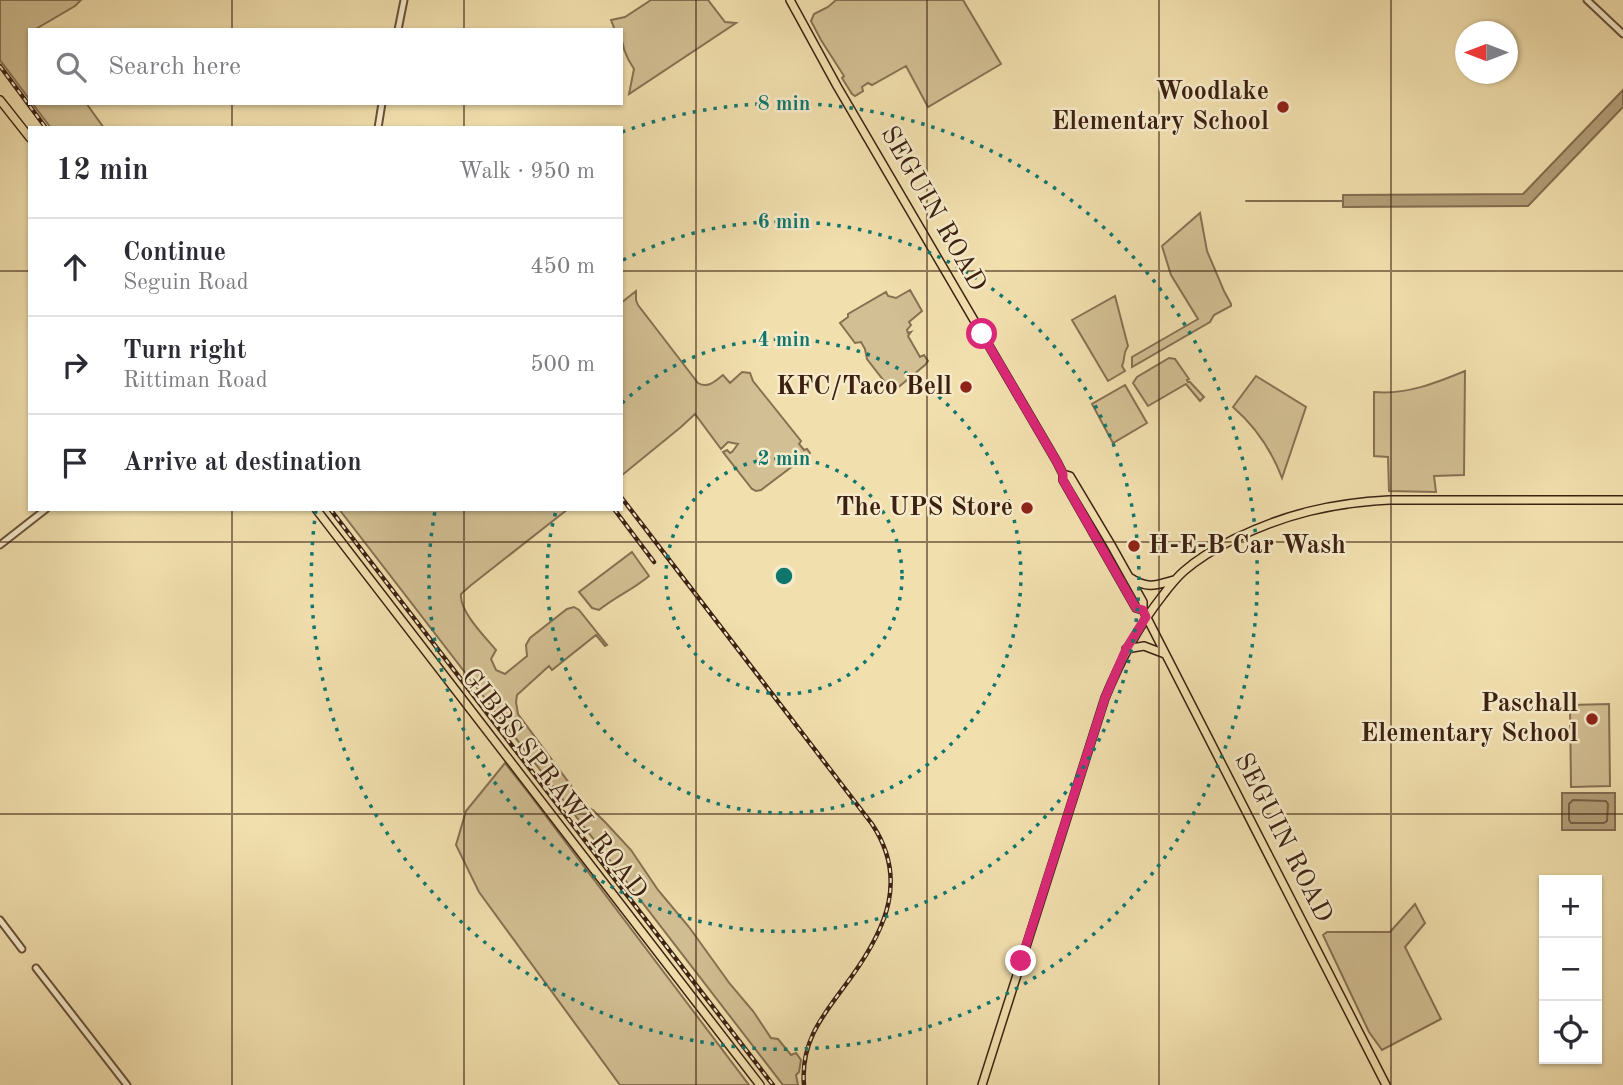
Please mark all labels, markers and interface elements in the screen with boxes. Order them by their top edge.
north arrow [1455,21,1518,84]
search box [28,28,623,105]
icon: search [52,48,90,86]
text: Search here [108,54,241,80]
place label: Woodlake Elementary School [1051,79,1269,135]
text: 8 min [758,94,810,115]
marker: Woodlake Elementary School [1275,99,1291,115]
street label: SEGUIN ROAD [875,122,991,296]
text: 12 min [56,156,149,186]
text: Walk · 950 m [459,160,595,183]
text: 6 min [758,212,810,233]
text: Continue [123,240,226,266]
icon: ahead [56,248,94,286]
text: 450 m [530,255,595,278]
text: Seguin Road [123,271,249,294]
route start [966,318,997,349]
text: 4 min [758,330,810,351]
text: Turn right [123,338,246,364]
icon: right [56,346,94,384]
text: 500 m [530,353,595,376]
text: Rittiman Road [123,369,268,392]
place label: KFC/Taco Bell [776,374,952,400]
marker: KFC/Taco Bell [958,379,974,395]
icon: arrive [56,444,94,482]
text: 2 min [758,449,810,470]
text: Arrive at destination [123,450,362,476]
place label: The UPS Store [836,495,1013,521]
marker: The UPS Store [1019,500,1035,516]
place label: H-E-B Car Wash [1148,533,1346,559]
marker: H-E-B Car Wash [1126,538,1142,554]
centre of rings [772,564,796,588]
street label: GIBBS SPRAWL ROAD [456,664,652,904]
place label: Paschall Elementary School [1360,691,1578,747]
marker: Paschall Elementary School [1584,711,1600,727]
street label: SEGUIN ROAD [1229,749,1337,927]
map controls [1539,875,1602,1064]
button: + [1539,875,1602,938]
button: − [1539,938,1602,1001]
route end [1005,945,1036,976]
button: locate [1539,1001,1602,1064]

